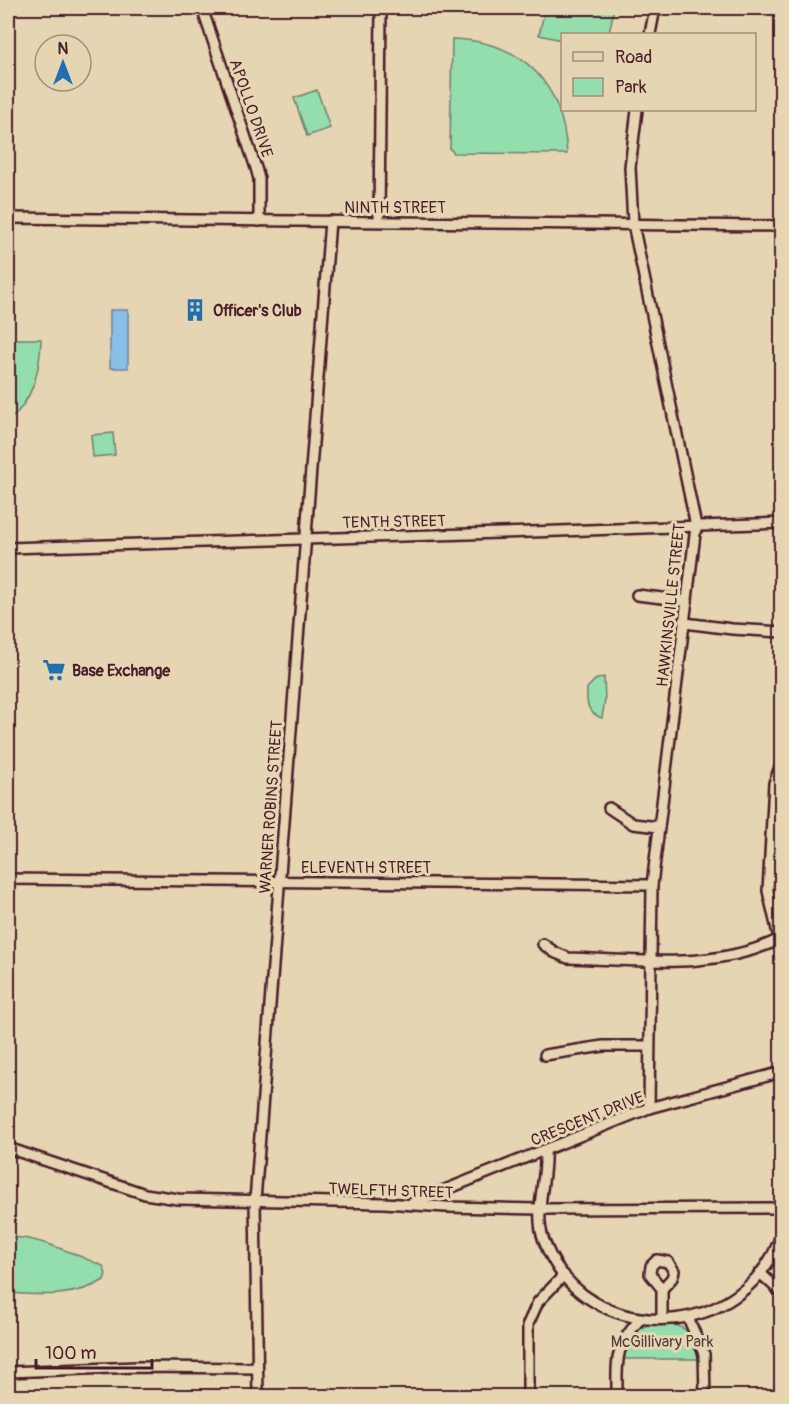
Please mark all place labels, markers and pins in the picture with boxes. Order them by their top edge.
building icon: Officer's Club [182,297,208,323]
place label: Officer's Club [213,301,302,321]
supermarket icon: Base Exchange [41,657,67,683]
place label: Base Exchange [72,661,171,681]

